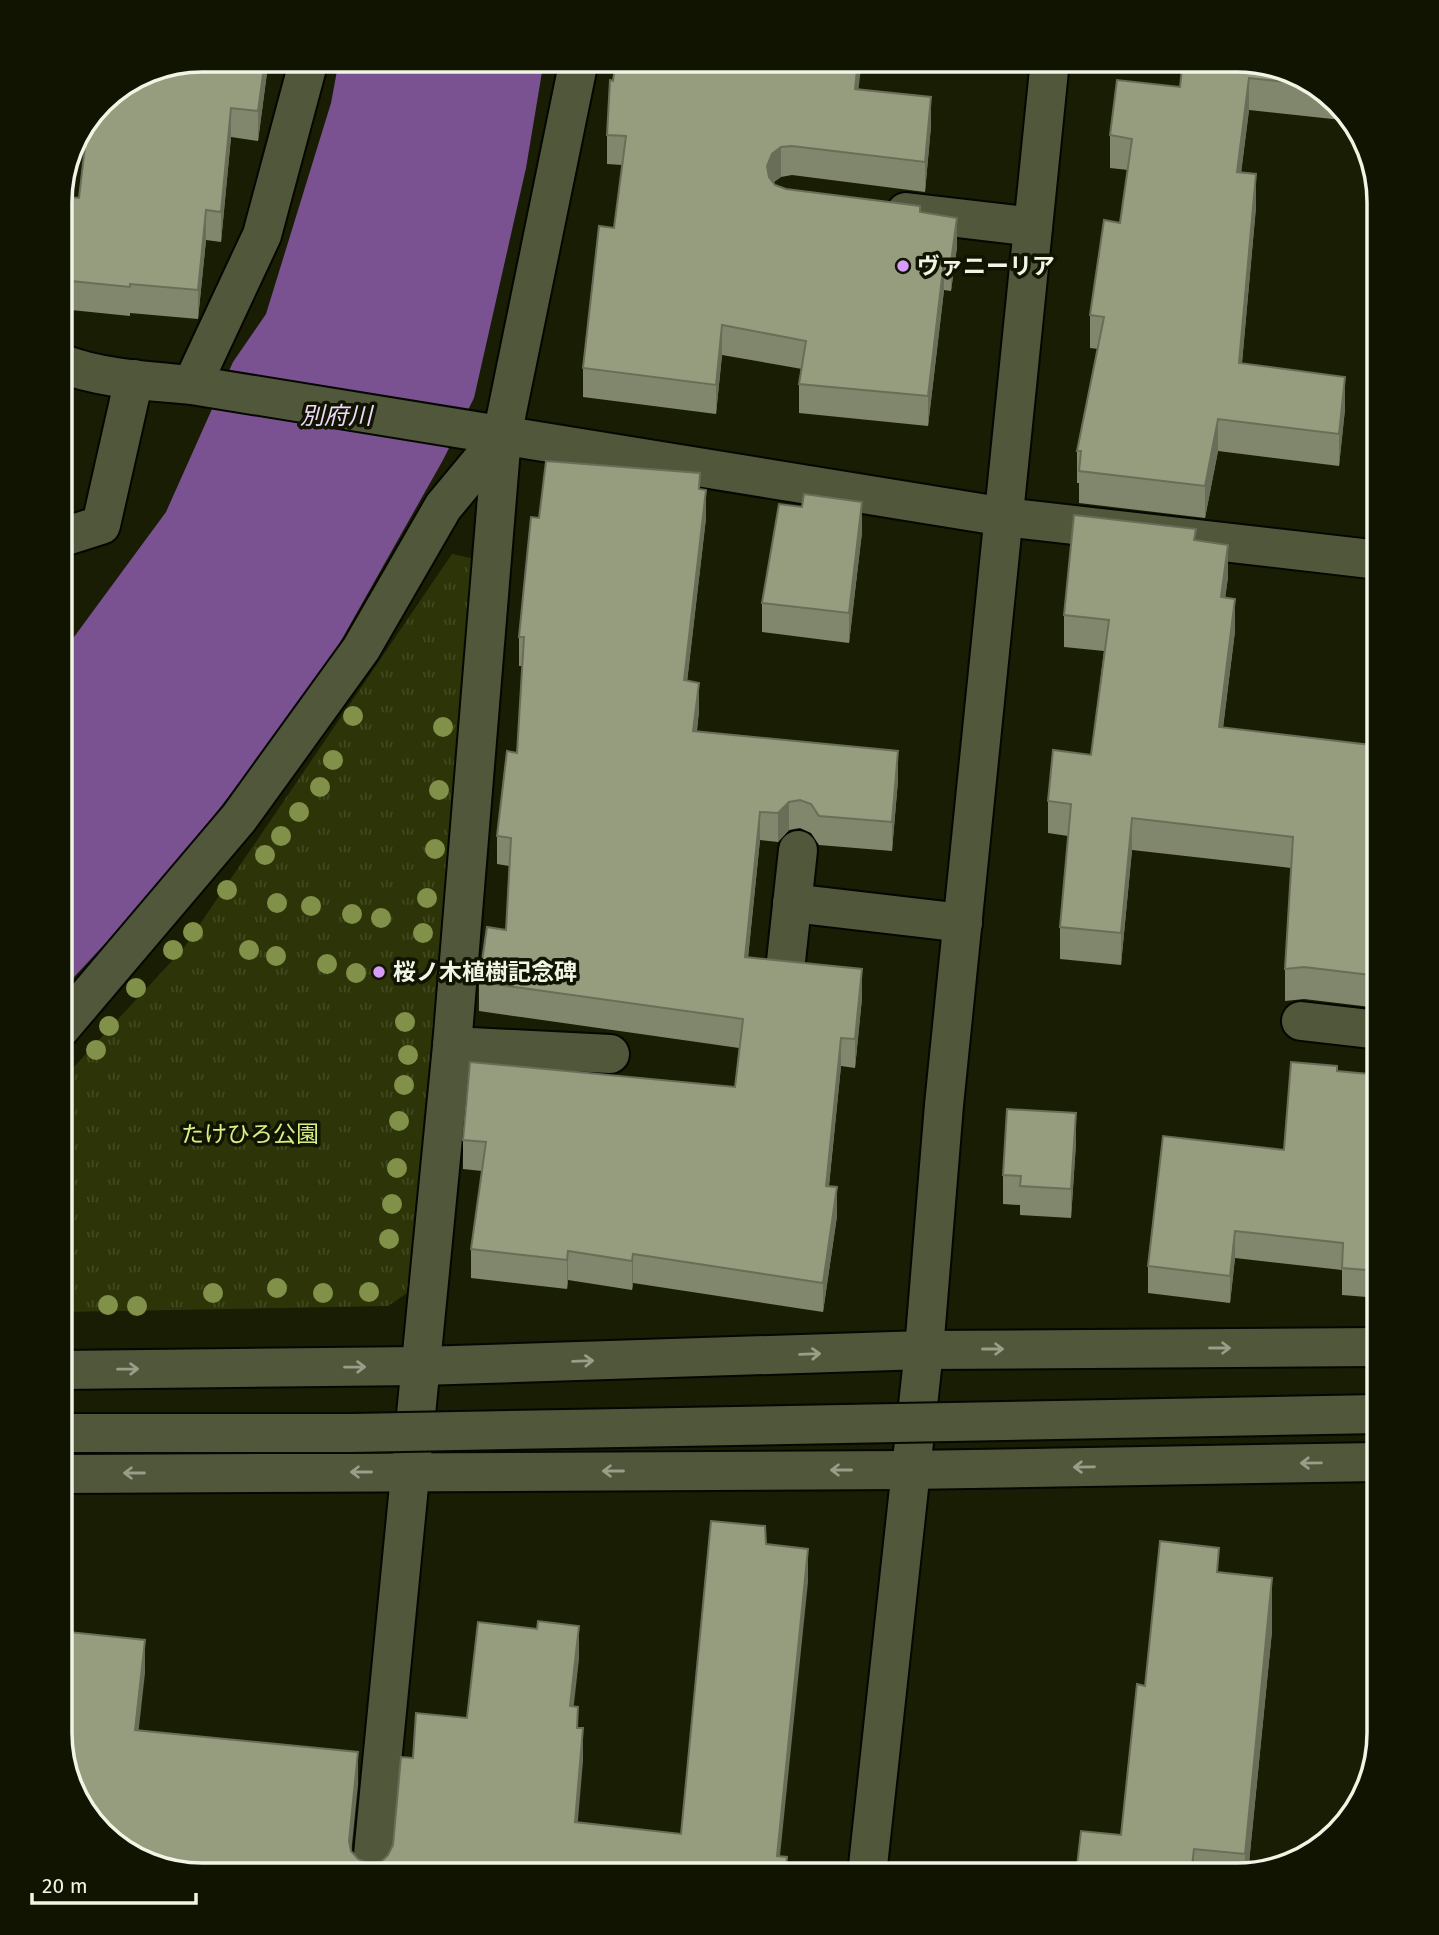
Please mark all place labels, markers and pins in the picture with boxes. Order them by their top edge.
place label: ヴァニーリア [917,252,1055,280]
marker: ヴァニーリア [895,258,911,274]
place label: 桜ノ木植樹記念碑 [393,958,577,986]
marker: 桜ノ木植樹記念碑 [371,964,387,980]

